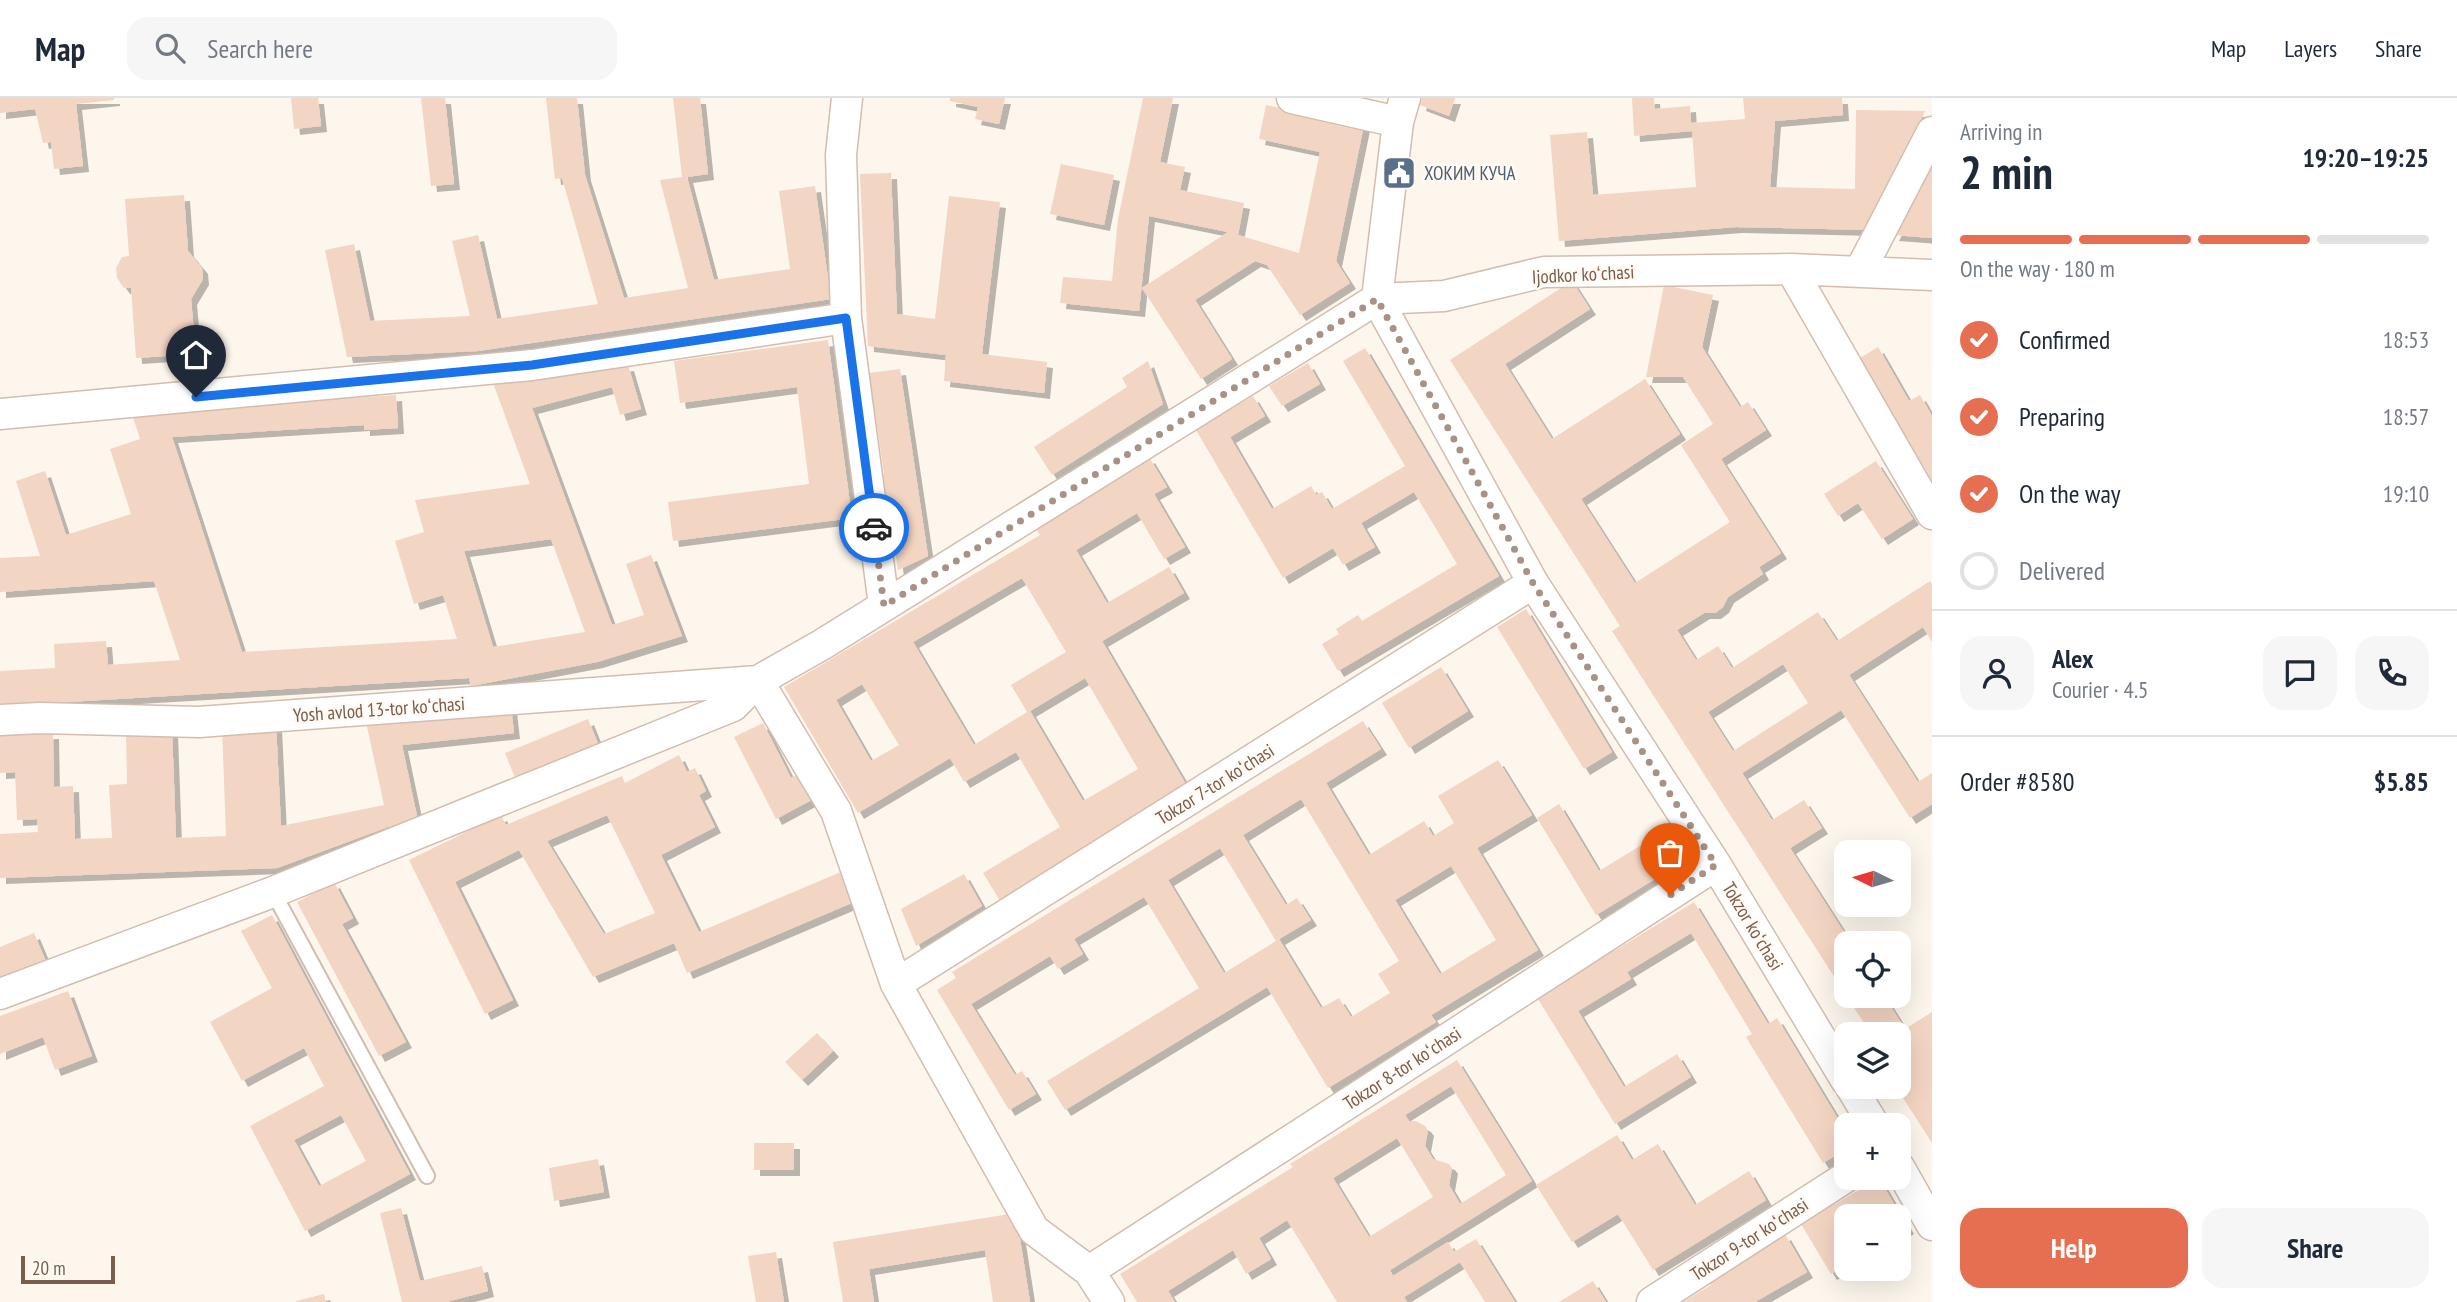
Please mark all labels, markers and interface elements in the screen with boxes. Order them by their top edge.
search box [127,17,617,80]
text: Map [35,27,85,70]
icon: search [151,29,189,67]
text: Search here [207,32,313,65]
text: Map [2211,33,2246,64]
text: Layers [2284,33,2337,64]
text: Share [2375,33,2422,64]
text: Arriving in [1960,117,2042,146]
text: 19:20–19:25 [2302,141,2429,174]
text: 2 min [1960,142,2053,202]
public building icon: ХОКИМ КУЧА [1380,154,1418,192]
place label: ХОКИМ КУЧА [1424,161,1515,185]
text: On the way · 180 m [1960,254,2115,283]
street label: Ijodkor koʻchasi [1531,259,1635,289]
icon: check [1960,321,1998,359]
text: Confirmed [2019,323,2110,356]
pin [166,325,226,397]
text: 18:53 [2383,325,2429,354]
icon: home [177,336,215,374]
icon: check [1960,398,1998,436]
text: Preparing [2019,400,2105,433]
text: 18:57 [2383,402,2429,431]
icon: check [1960,475,1998,513]
text: On the way [2019,477,2121,510]
text: 19:10 [2383,479,2429,508]
courier [839,493,909,563]
icon: car [855,509,893,547]
text: Delivered [2019,554,2105,587]
button: person [1960,636,2034,710]
button: chat [2263,636,2337,710]
button: phone [2355,636,2429,710]
text: Alex [2052,642,2093,675]
text: Courier · 4.5 [2052,675,2148,704]
street label: Yosh avlod 13-tor koʻchasi [292,691,466,727]
street label: Tokzor 7-tor koʻchasi [1152,738,1278,830]
text: Order #8580 [1960,765,2075,798]
text: $5.85 [2374,765,2429,798]
pin [1640,823,1700,895]
icon: bag [1651,834,1689,872]
north arrow [1834,840,1911,917]
map controls [1834,840,1911,1281]
street label: Tokzor koʻchasi [1717,877,1789,975]
button: locate [1834,931,1911,1008]
street label: Tokzor 8-tor koʻchasi [1339,1021,1465,1115]
button: layers [1834,1022,1911,1099]
button: + [1834,1113,1911,1190]
street label: Tokzor 9-tor koʻchasi [1686,1192,1812,1286]
button: − [1834,1204,1911,1281]
button: Help [1960,1208,2188,1288]
button: Share [2202,1208,2429,1288]
scale bar [21,1253,116,1285]
text: 20 m [32,1256,66,1280]

